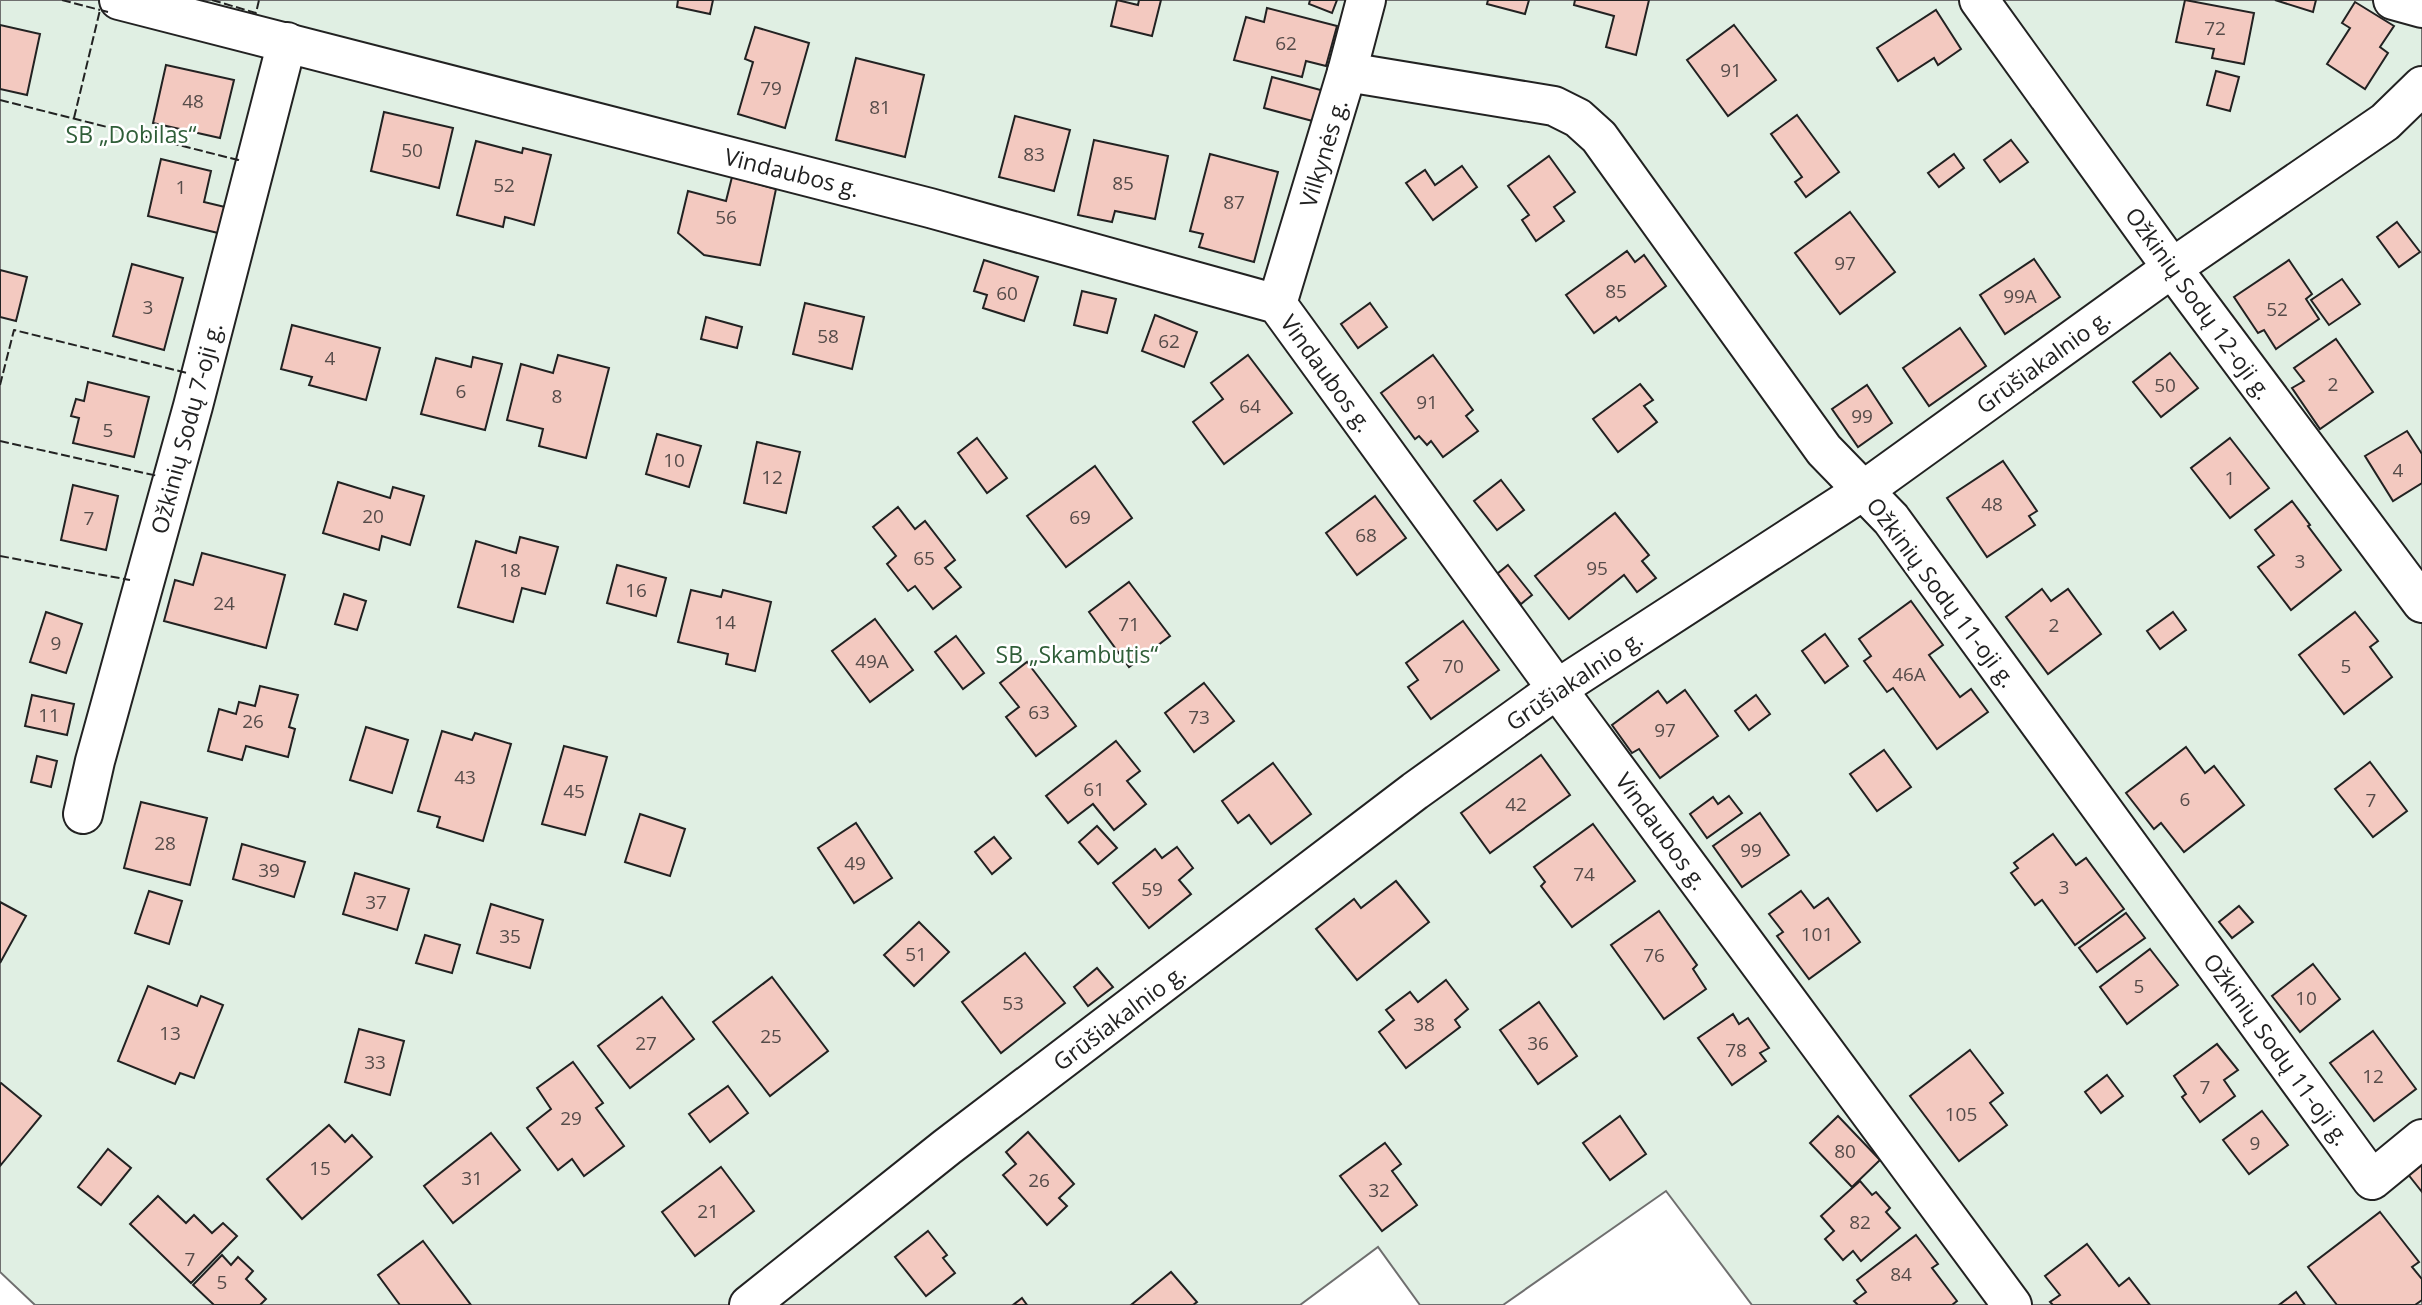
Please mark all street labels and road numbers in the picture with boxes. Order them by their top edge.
street label: Vilkynės g. [1291,95,1355,211]
street label: Vindaubos g. [721,140,863,204]
street label: Ožkinių Sodų 12-oji g. [2118,200,2280,406]
street label: Grūšiakalnio g. [1969,301,2117,421]
street label: Vindaubos g. [1274,308,1380,438]
street label: Ožkinių Sodų 7-oji g. [142,319,230,537]
street label: Ožkinių Sodų 11-oji g. [1860,490,2024,694]
street label: Grūšiakalnio g. [1499,622,1649,738]
street label: Vindaubos g. [1609,766,1715,896]
street label: Ožkinių Sodų 11-oji g. [2196,946,2358,1152]
street label: Grūšiakalnio g. [1046,956,1192,1078]

